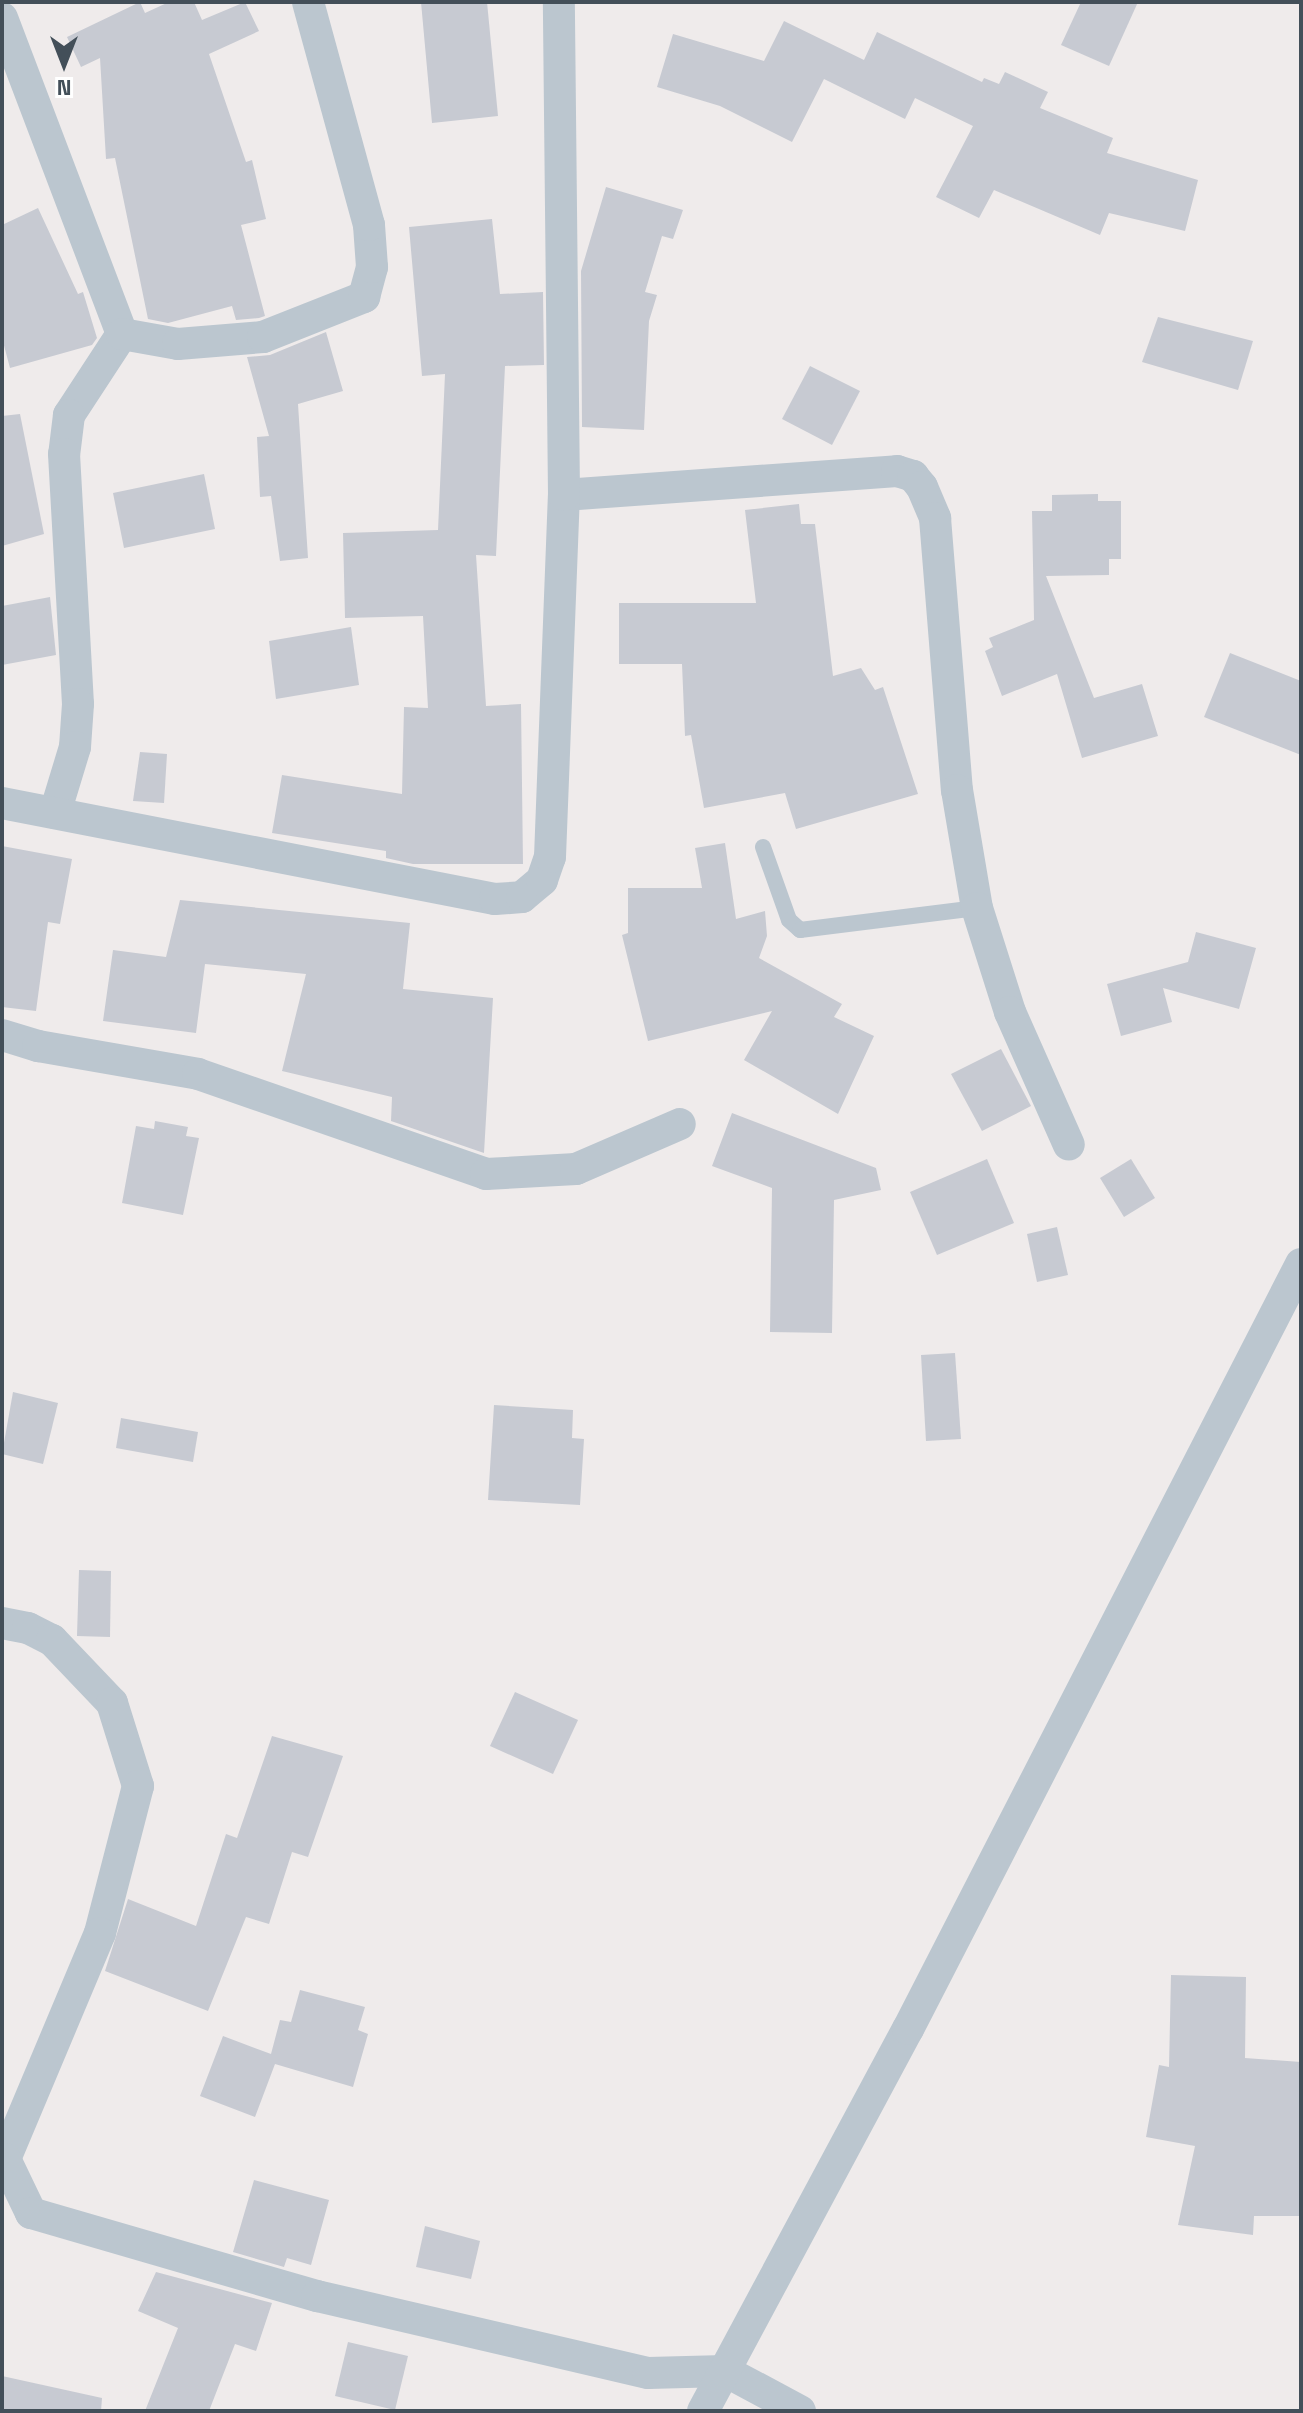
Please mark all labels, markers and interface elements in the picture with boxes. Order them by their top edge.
north arrow [24,24,104,104]
text: N [57,74,71,102]

